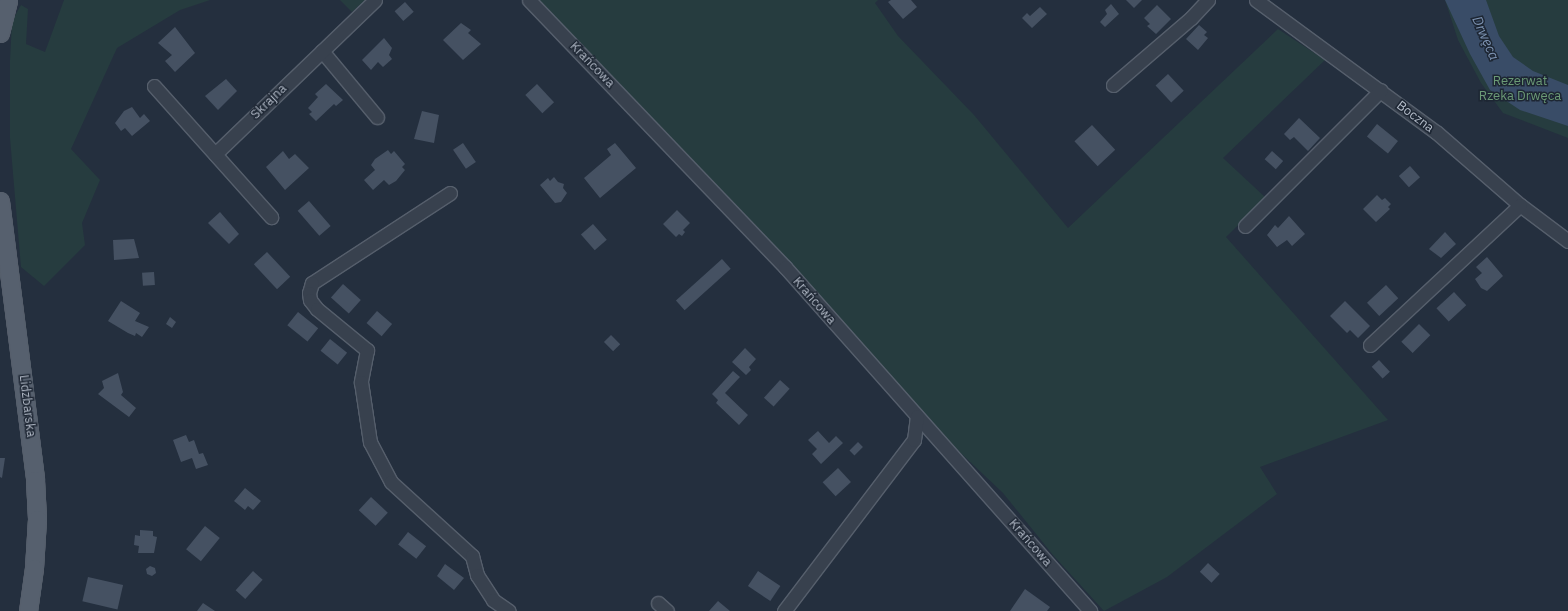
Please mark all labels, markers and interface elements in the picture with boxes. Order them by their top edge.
water label: Drwęca [1469,13,1503,63]
street label: Krańcowa [566,39,618,91]
park label: Rezerwat Rzeka Drwęca [1479,74,1561,105]
street label: Skrajna [248,81,290,123]
street label: Boczna [1393,98,1437,136]
street label: Krańcowa [789,274,839,328]
street label: Lidzbarska [15,374,39,438]
street label: Krańcowa [1005,516,1055,570]

